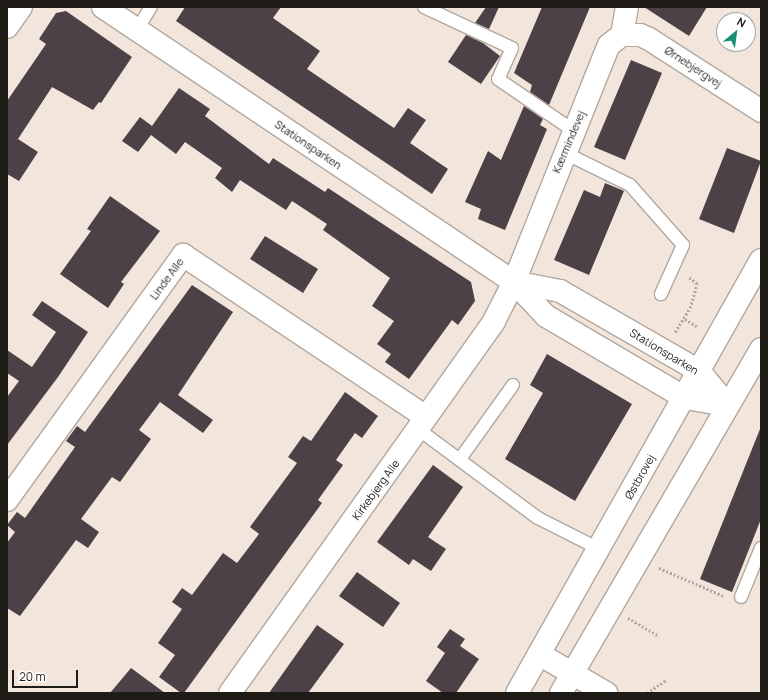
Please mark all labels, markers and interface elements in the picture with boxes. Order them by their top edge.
north arrow [716,12,756,52]
text: N [734,13,749,30]
street label: Ørnebjergvej [662,44,724,90]
street label: Kærmindevej [550,109,588,175]
street label: Stationsparken [272,118,344,172]
street label: Linde Alle [147,256,187,302]
street label: Stationsparken [627,326,701,378]
street label: Østbrovej [622,452,658,502]
street label: Kirkebjerg Alle [350,457,402,523]
scale bar [14,662,80,688]
text: 20 m [19,668,46,685]

